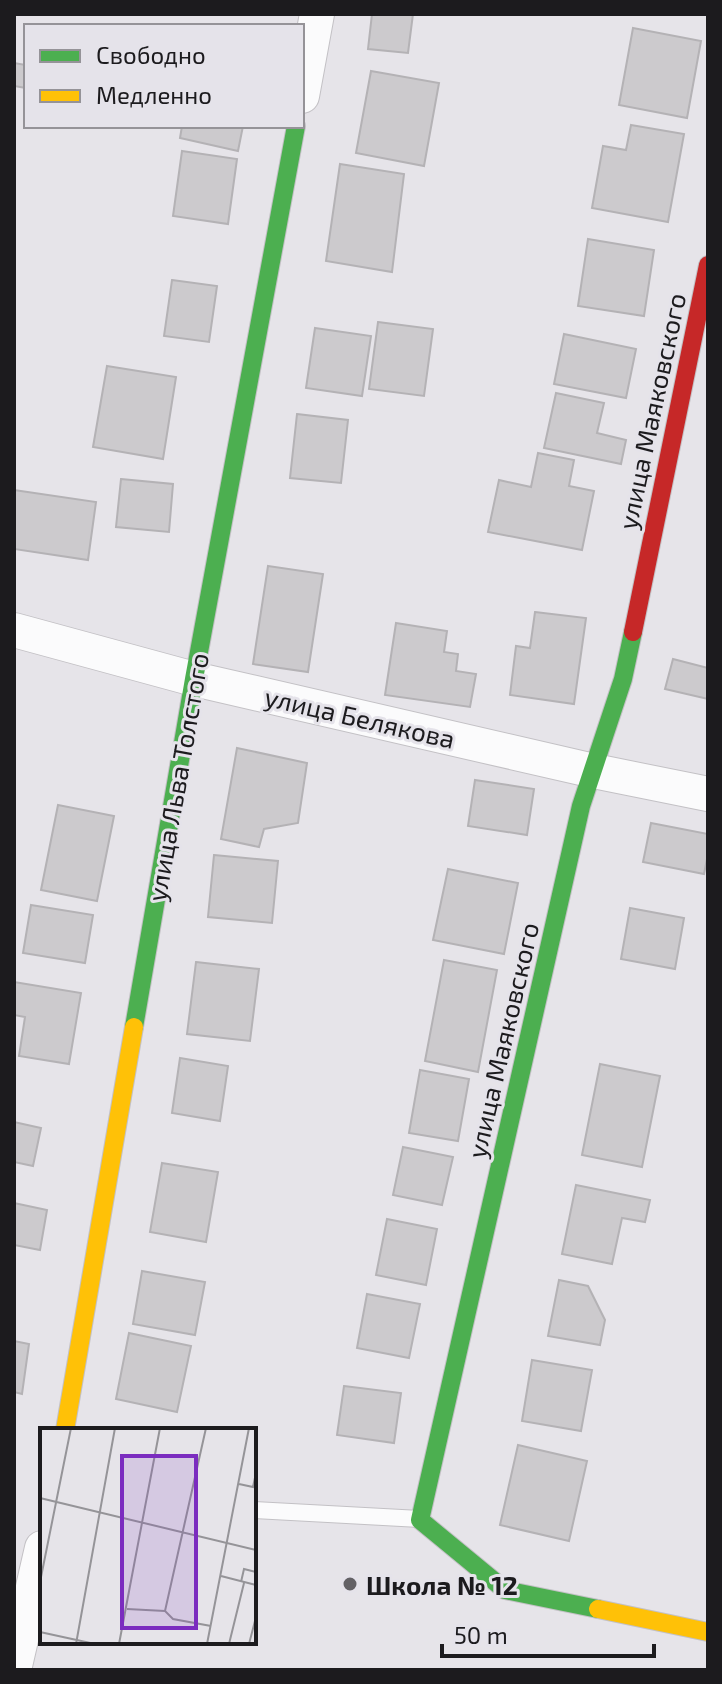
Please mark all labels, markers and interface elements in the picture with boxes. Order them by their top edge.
legend [24,24,304,128]
text: Свободно [96,40,206,69]
text: Медленно [96,80,212,109]
street label: улица Маяковского [611,290,692,532]
street label: улица Льва Толстого [140,650,215,904]
street label: улица Белякова [262,680,458,755]
street label: улица Маяковского [460,919,545,1161]
inset map [40,1428,256,1644]
place label: Школа № 12 [366,1569,518,1600]
marker: Школа № 12 [341,1575,359,1593]
scale bar [442,1608,654,1658]
text: 50 m [454,1620,508,1649]

